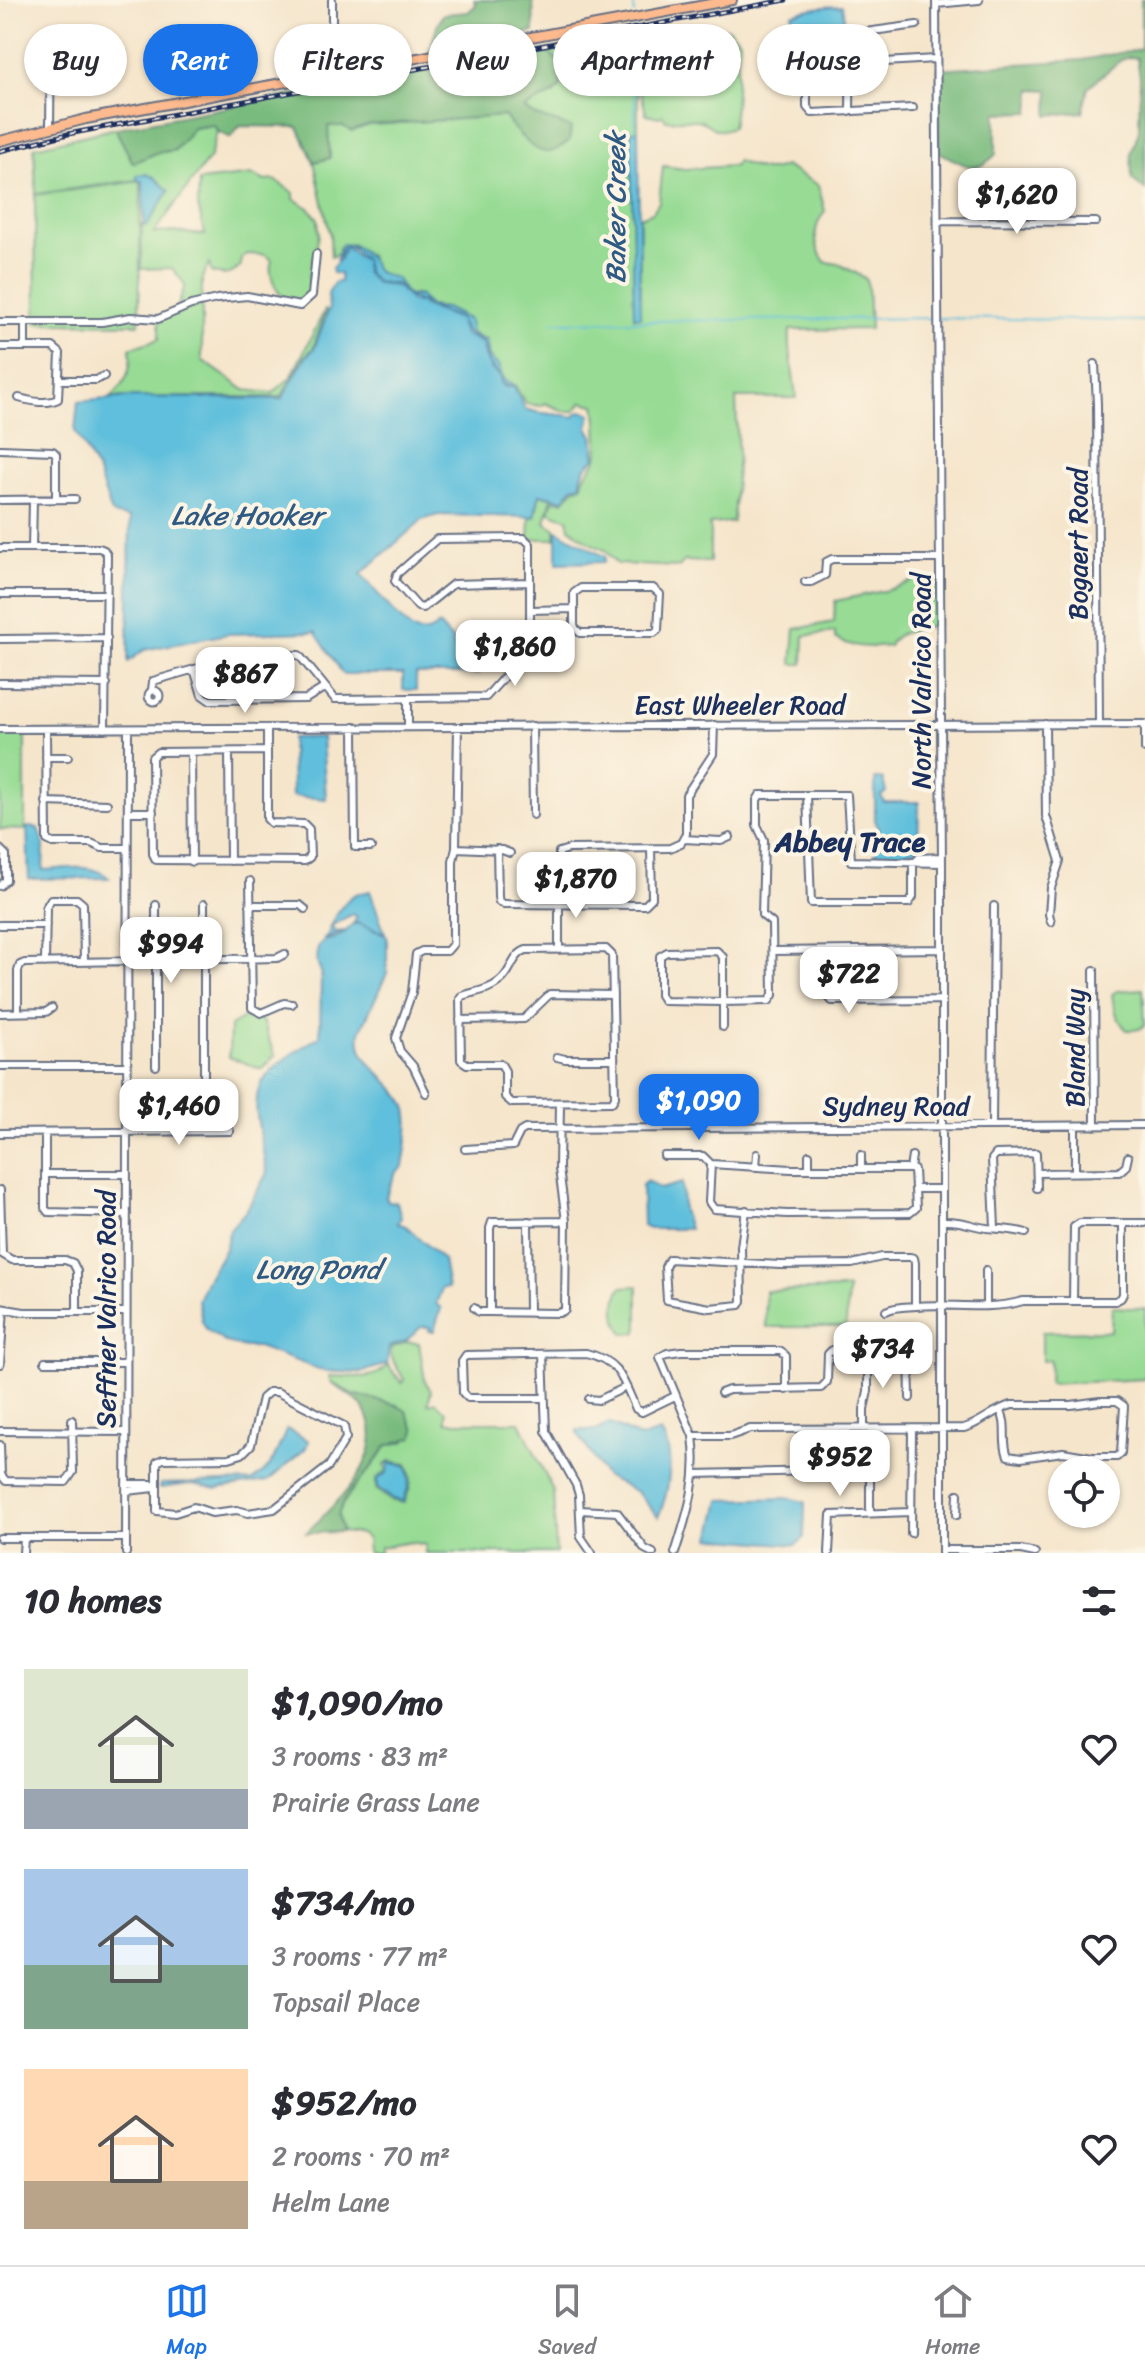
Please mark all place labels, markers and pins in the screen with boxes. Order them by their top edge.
pin: $1,620 [952,168,1082,236]
pin: $1,860 [450,620,580,688]
pin: $867 [198,647,292,715]
pin: $1,870 [511,852,641,920]
pin: $994 [124,917,218,985]
pin: $722 [802,947,896,1015]
pin: $1,090 [634,1074,764,1142]
pin: $1,460 [114,1079,244,1147]
pin: $734 [836,1322,930,1390]
pin: $952 [793,1430,887,1498]

